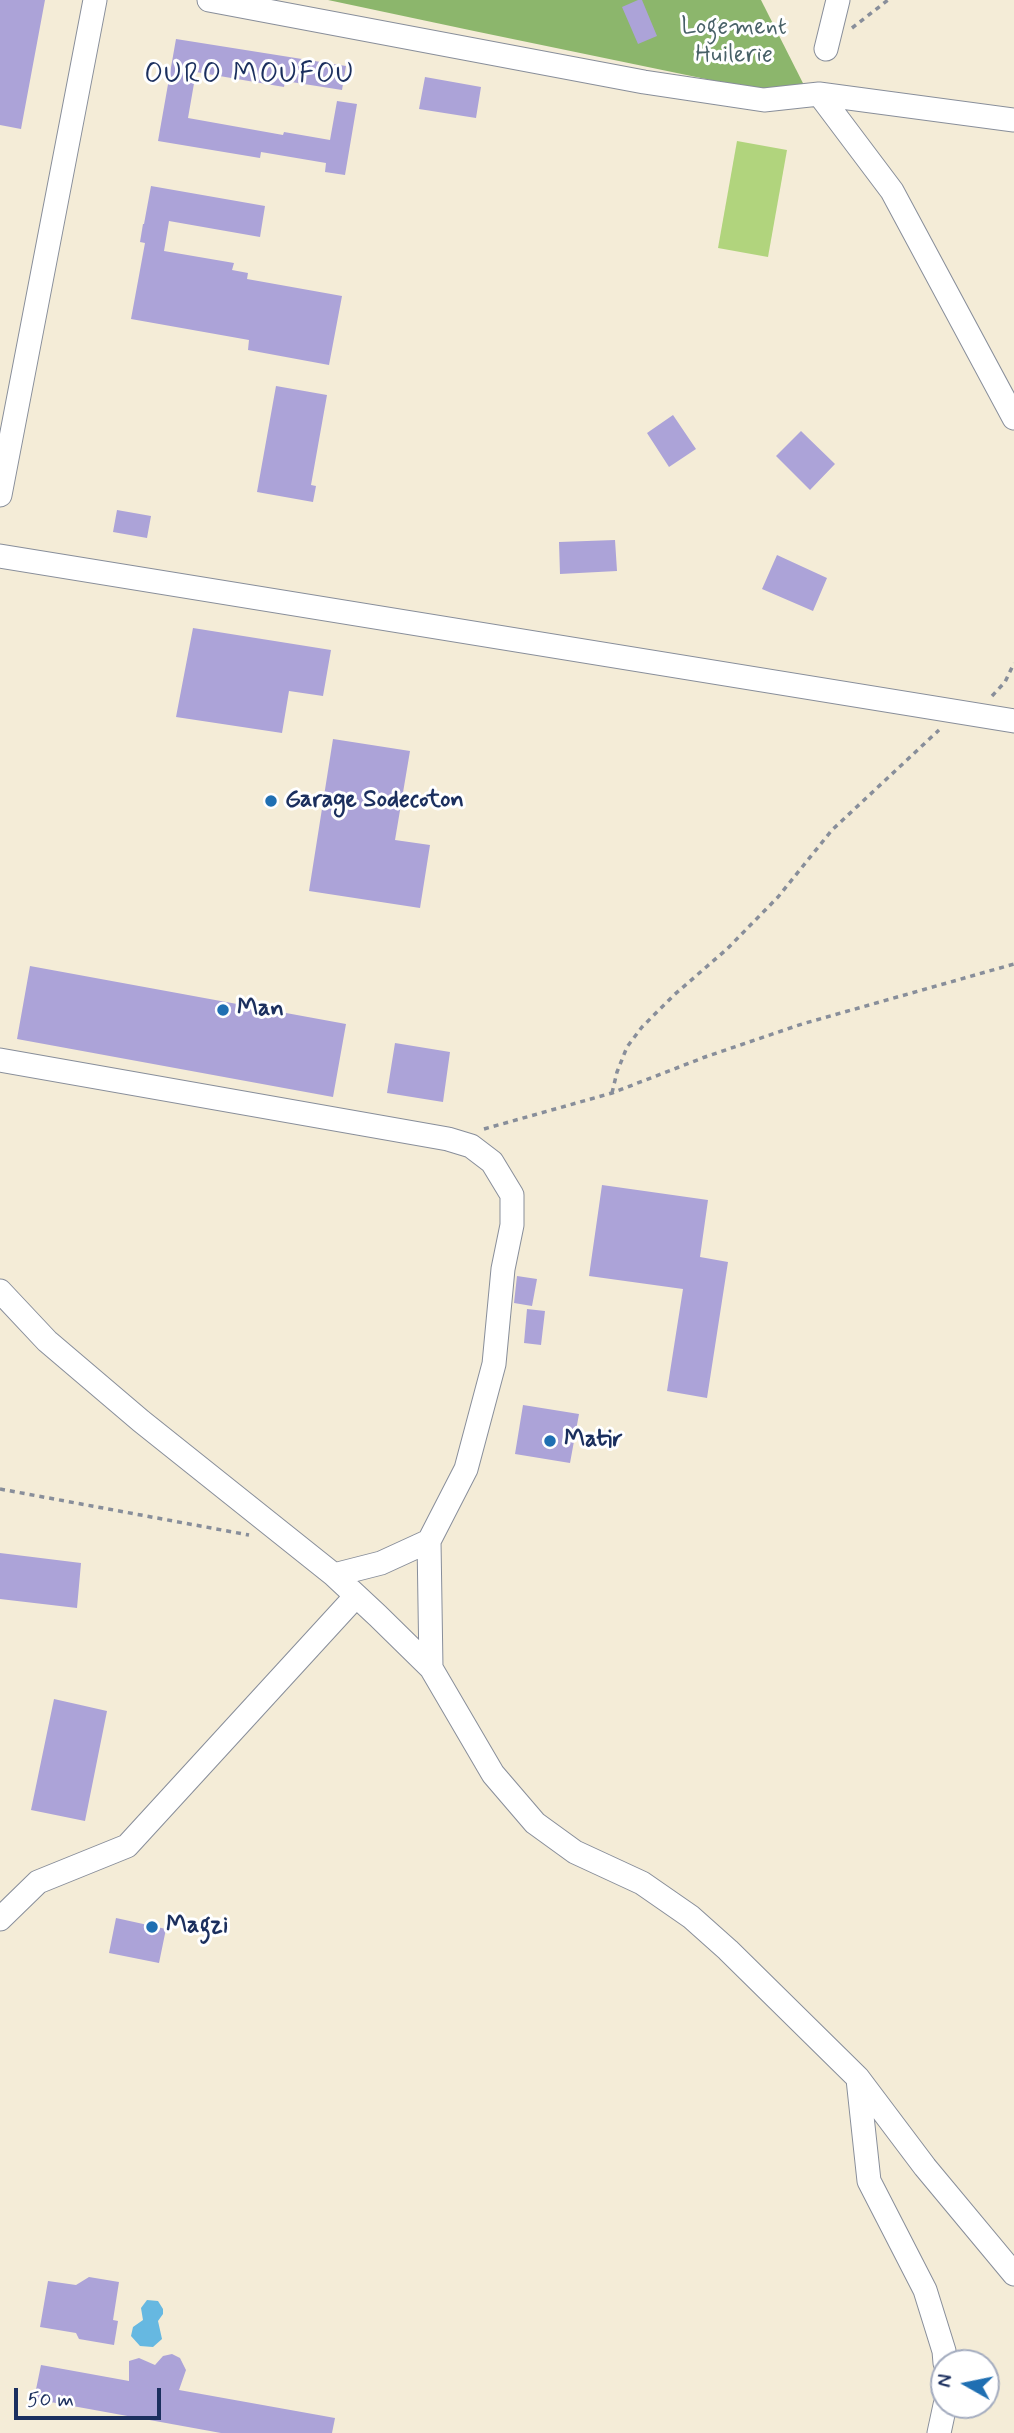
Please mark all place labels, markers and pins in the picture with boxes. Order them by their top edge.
place label: Garage Sodecoton [285,787,464,815]
marker: Garage Sodecoton [263,793,279,809]
place label: Man [237,996,284,1024]
marker: Man [215,1002,231,1018]
place label: Matir [564,1427,623,1455]
marker: Matir [542,1433,558,1449]
place label: Magzi [166,1913,228,1941]
marker: Magzi [144,1919,160,1935]

